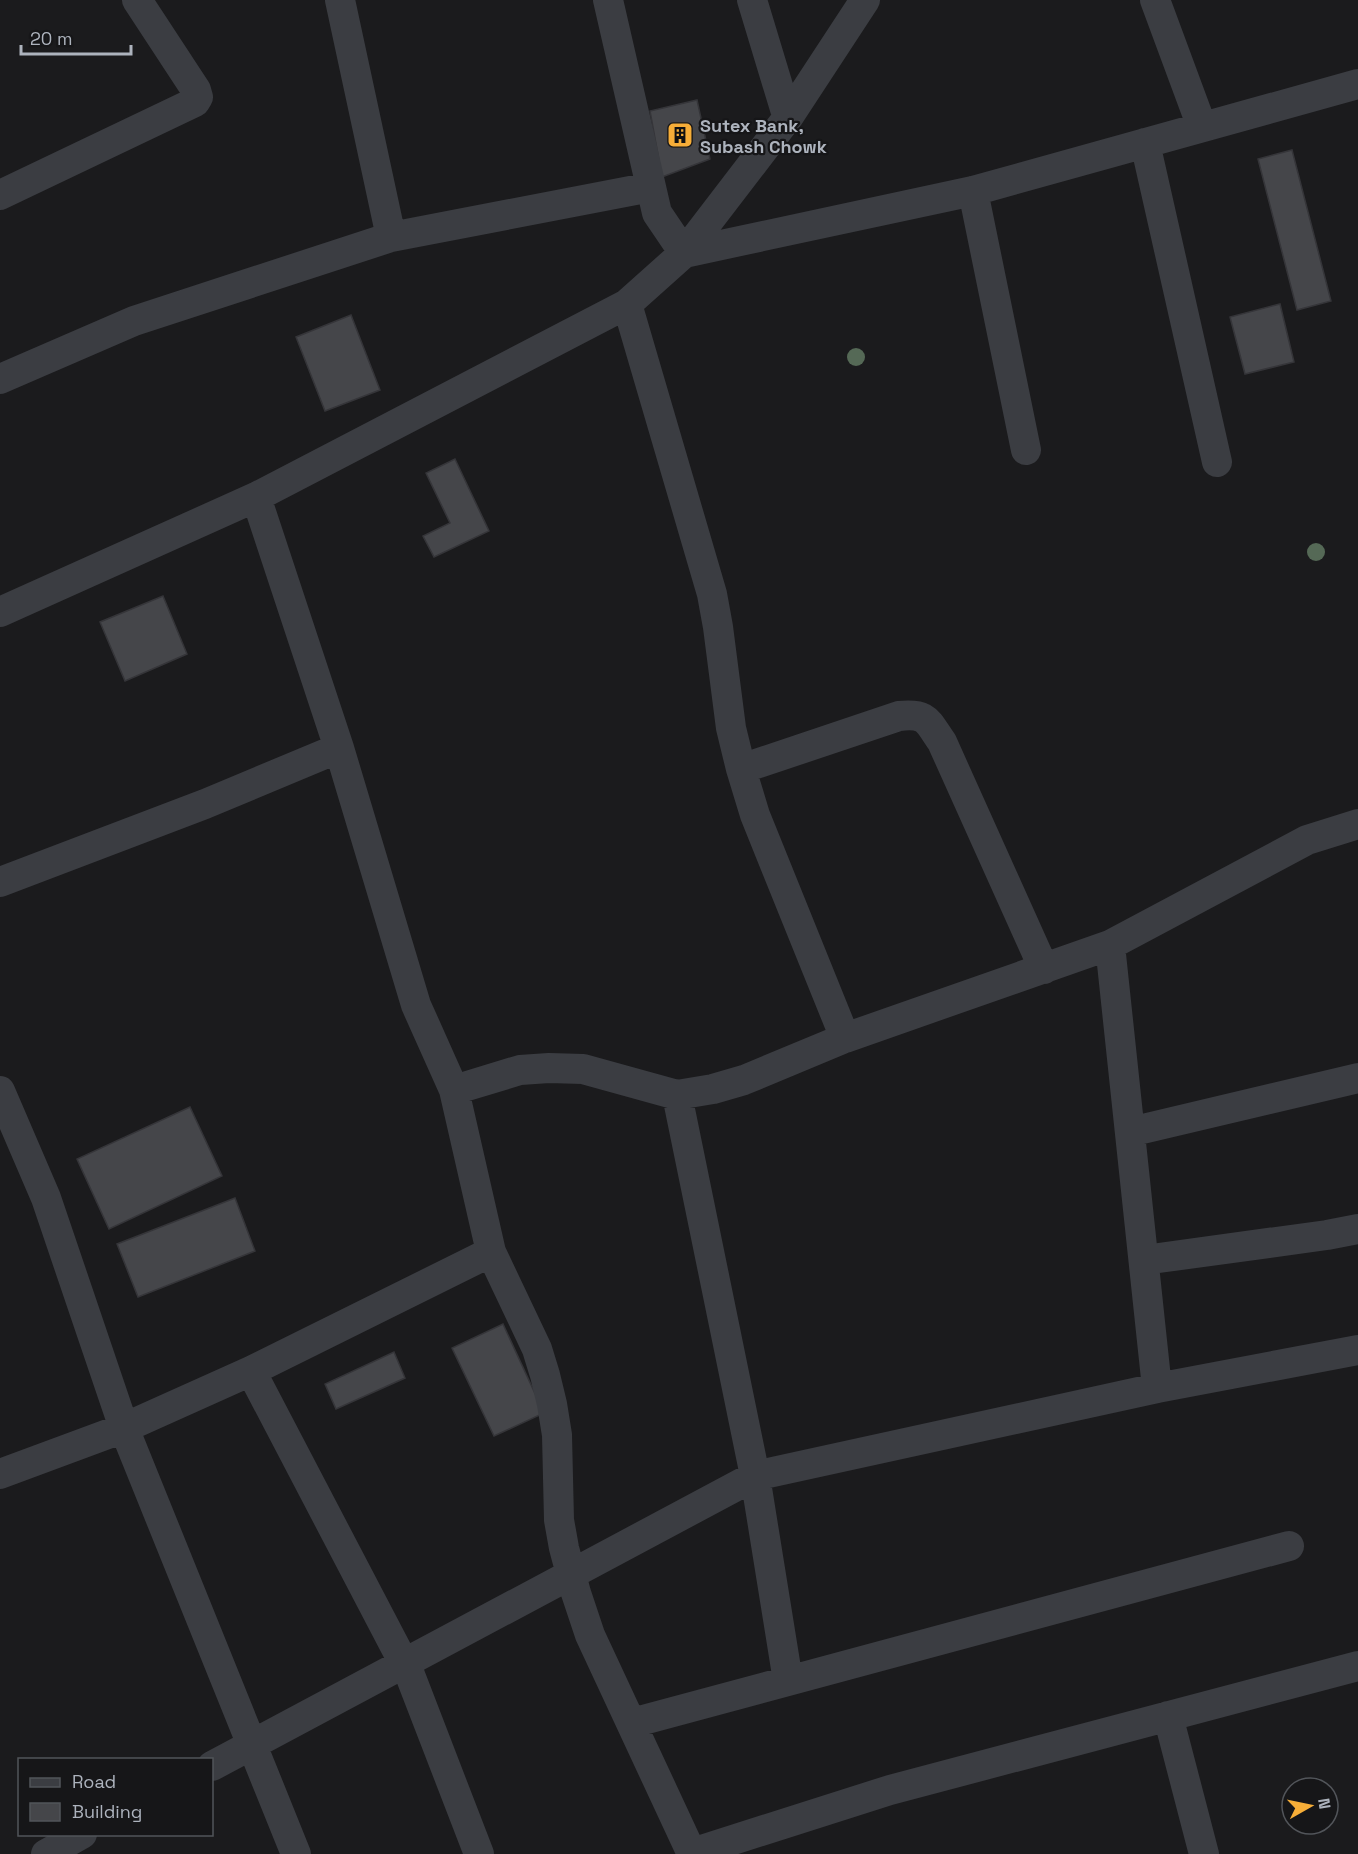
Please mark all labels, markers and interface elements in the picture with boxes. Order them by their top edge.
scale bar [21,18,130,56]
text: 20 m [30,27,73,50]
place label: Sutex Bank, Subash Chowk [700,114,827,158]
building icon: Sutex Bank, Subash Chowk [665,120,695,150]
legend [18,1758,213,1836]
text: Road [72,1770,116,1793]
north arrow [1280,1776,1340,1836]
text: N [1313,1797,1336,1811]
text: Building [72,1800,142,1823]

